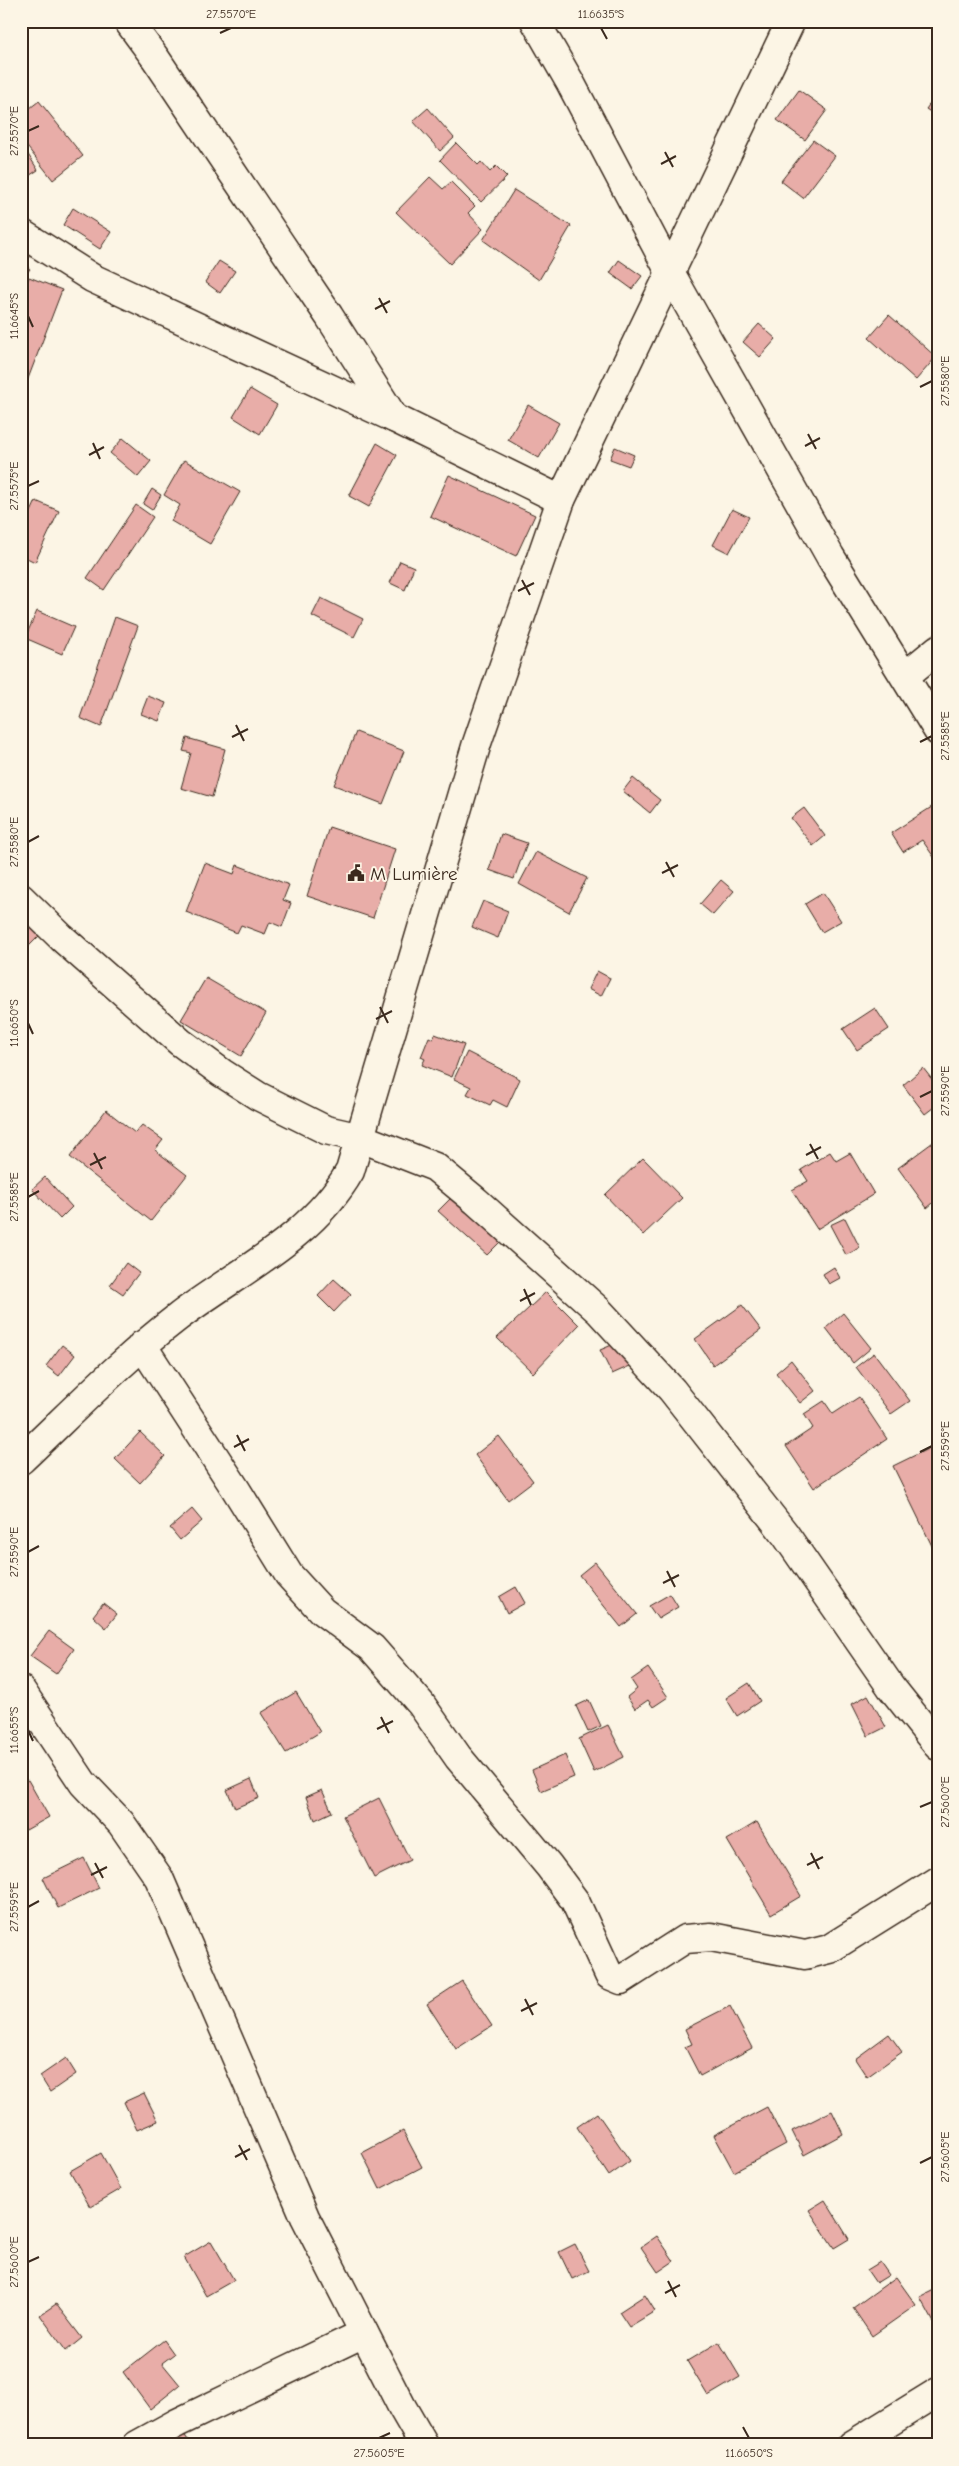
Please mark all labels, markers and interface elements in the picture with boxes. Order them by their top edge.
text: 27.5570°E [206,7,256,21]
text: 11.6635°S [578,7,625,21]
text: 27.5570°E [7,106,21,156]
text: 11.6645°S [7,293,21,339]
text: 27.5580°E [938,356,952,406]
text: 27.5575°E [7,461,21,511]
text: 27.5585°E [938,711,952,761]
text: 27.5580°E [7,817,21,867]
public building icon: M Lumière [346,863,366,883]
place label: M Lumière [370,863,458,885]
text: 11.6650°S [7,999,21,1047]
text: 27.5590°E [938,1066,952,1116]
text: 27.5585°E [7,1172,21,1222]
text: 27.5595°E [938,1421,952,1471]
text: 27.5590°E [7,1527,21,1577]
text: 11.6655°S [7,1706,21,1753]
text: 27.5600°E [938,1776,952,1828]
text: 27.5595°E [7,1882,21,1932]
text: 27.5605°E [938,2132,952,2182]
text: 27.5600°E [7,2236,21,2288]
text: 27.5605°E [354,2446,404,2460]
text: 11.6650°S [725,2446,773,2460]

